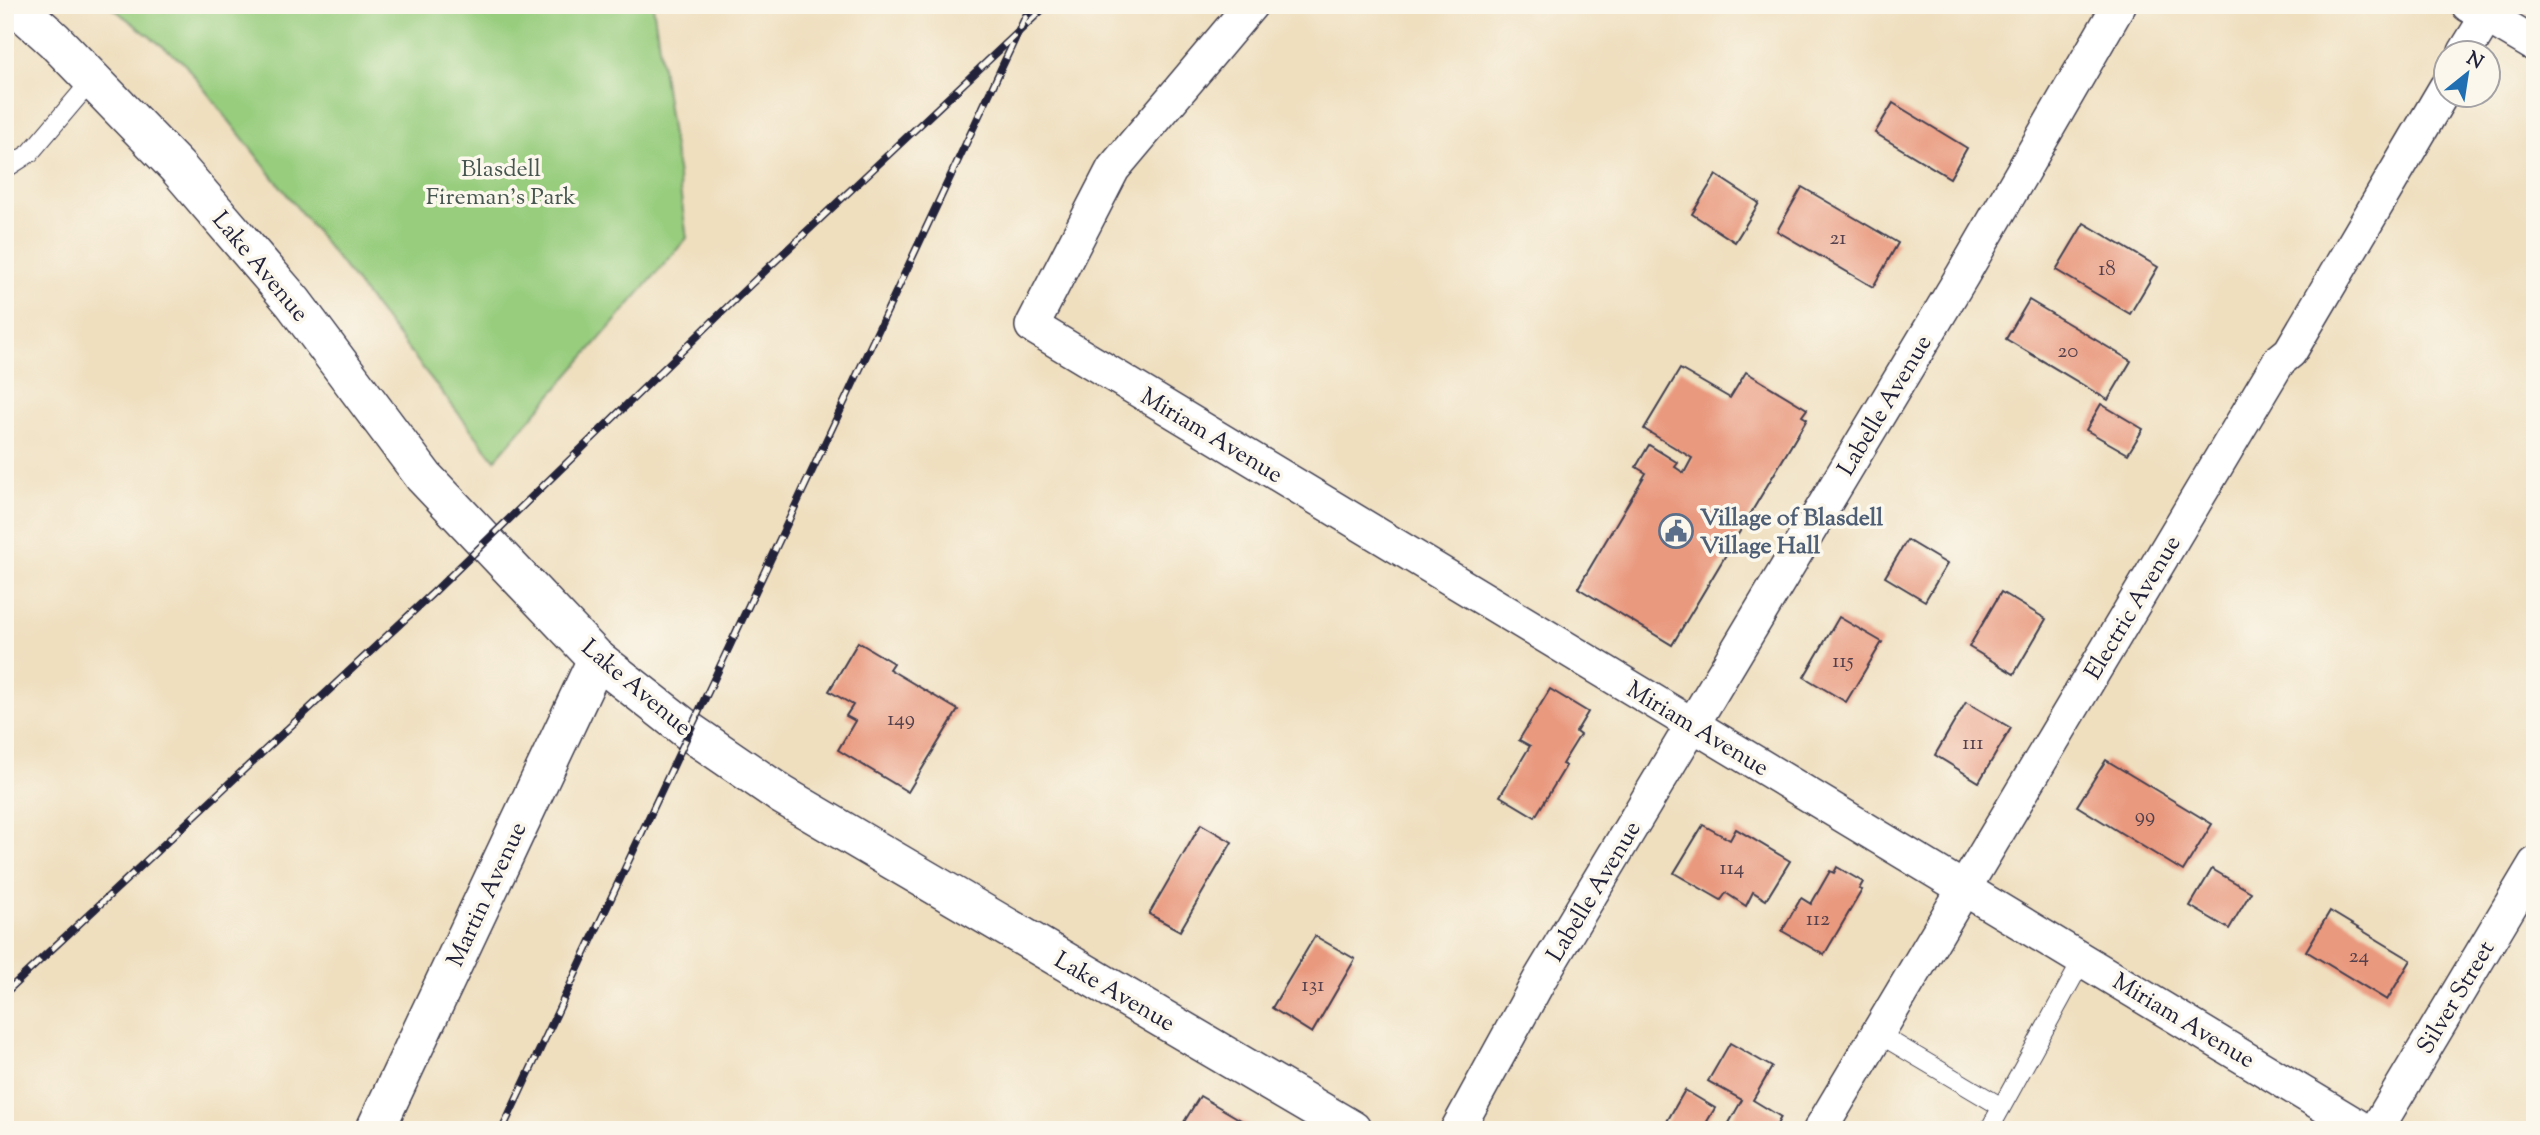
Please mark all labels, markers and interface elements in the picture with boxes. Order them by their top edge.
north arrow [2432,38,2502,108]
text: N [2461,46,2488,77]
park label: Blasdell Fireman's Park [426,153,576,215]
street label: Lake Avenue [203,205,316,330]
house number: 21 [1830,224,1846,254]
house number: 18 [2098,255,2116,285]
street label: Labelle Avenue [1830,329,1941,483]
house number: 20 [2058,337,2078,367]
street label: Miriam Avenue [1133,381,1289,493]
place label: Village of Blasdell Village Hall [1700,502,1884,564]
public building icon: Village of Blasdell Village Hall [1657,512,1695,550]
street label: Electric Avenue [2077,529,2190,687]
street label: Lake Avenue [573,632,698,745]
house number: 115 [1832,647,1854,677]
street label: Miriam Avenue [1619,674,1775,786]
house number: 149 [887,705,915,735]
house number: 111 [1962,729,1984,759]
house number: 99 [2135,802,2155,832]
street label: Labelle Avenue [1539,815,1650,969]
street label: Martin Avenue [439,817,536,973]
house number: 114 [1720,854,1744,884]
house number: 112 [1806,905,1830,935]
street label: Silver Street [2410,935,2504,1061]
house number: 24 [2349,942,2369,972]
street label: Lake Avenue [1047,944,1181,1041]
street label: Miriam Avenue [2105,966,2261,1078]
house number: 131 [1302,971,1324,1001]

